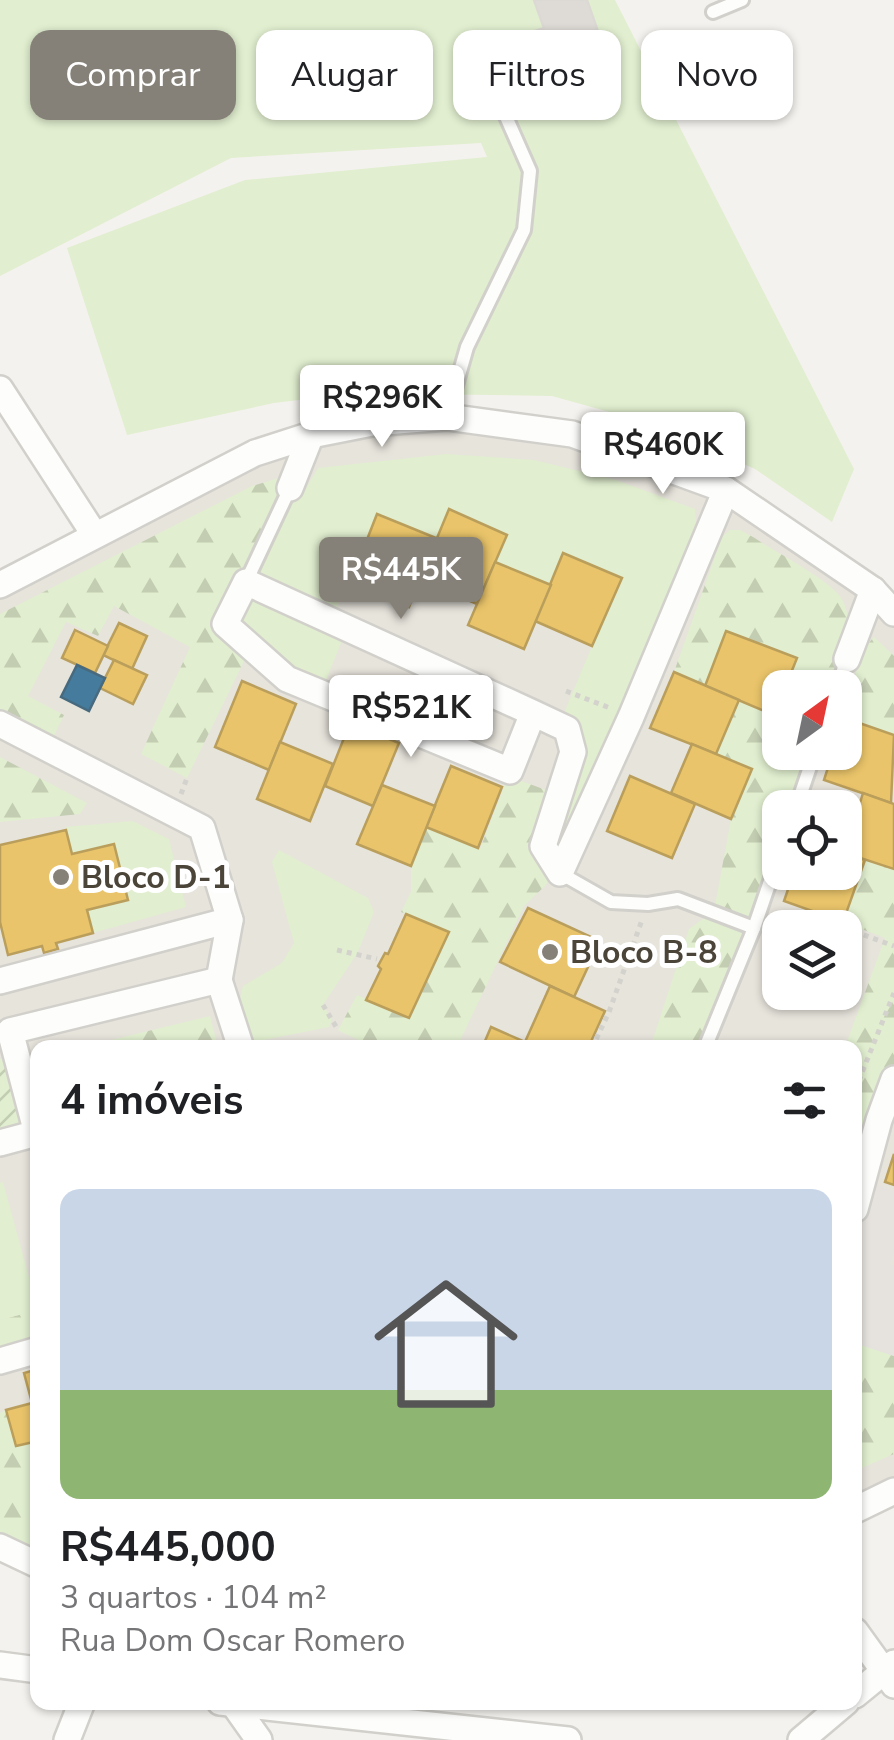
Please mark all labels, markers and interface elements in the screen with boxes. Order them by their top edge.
chip: Comprar [30,30,236,120]
chip: Alugar [256,30,433,120]
chip: Filtros [453,30,621,120]
chip: Novo [641,30,793,120]
pin: R$296K [301,365,463,450]
text: R$296K [322,376,442,419]
pin: R$460K [582,412,744,497]
text: R$460K [603,423,723,466]
pin: R$445K [320,537,482,622]
text: R$445K [341,548,461,591]
north arrow [762,670,862,770]
map controls [762,670,862,1010]
pin: R$521K [330,675,492,760]
text: R$521K [351,686,471,729]
button: locate [762,790,862,890]
place label: Bloco D-1 [81,856,231,899]
marker: Bloco D-1 [50,866,72,888]
button: layers [762,910,862,1010]
place label: Bloco B-8 [570,931,718,974]
marker: Bloco B-8 [539,941,561,963]
text: 4 imóveis [60,1072,244,1129]
icon: filters [777,1073,832,1128]
icon: home [356,1254,536,1434]
text: R$445,000 [60,1519,276,1576]
text: 3 quartos · 104 m² [60,1576,327,1619]
text: Rua Dom Oscar Romero [60,1619,405,1662]

